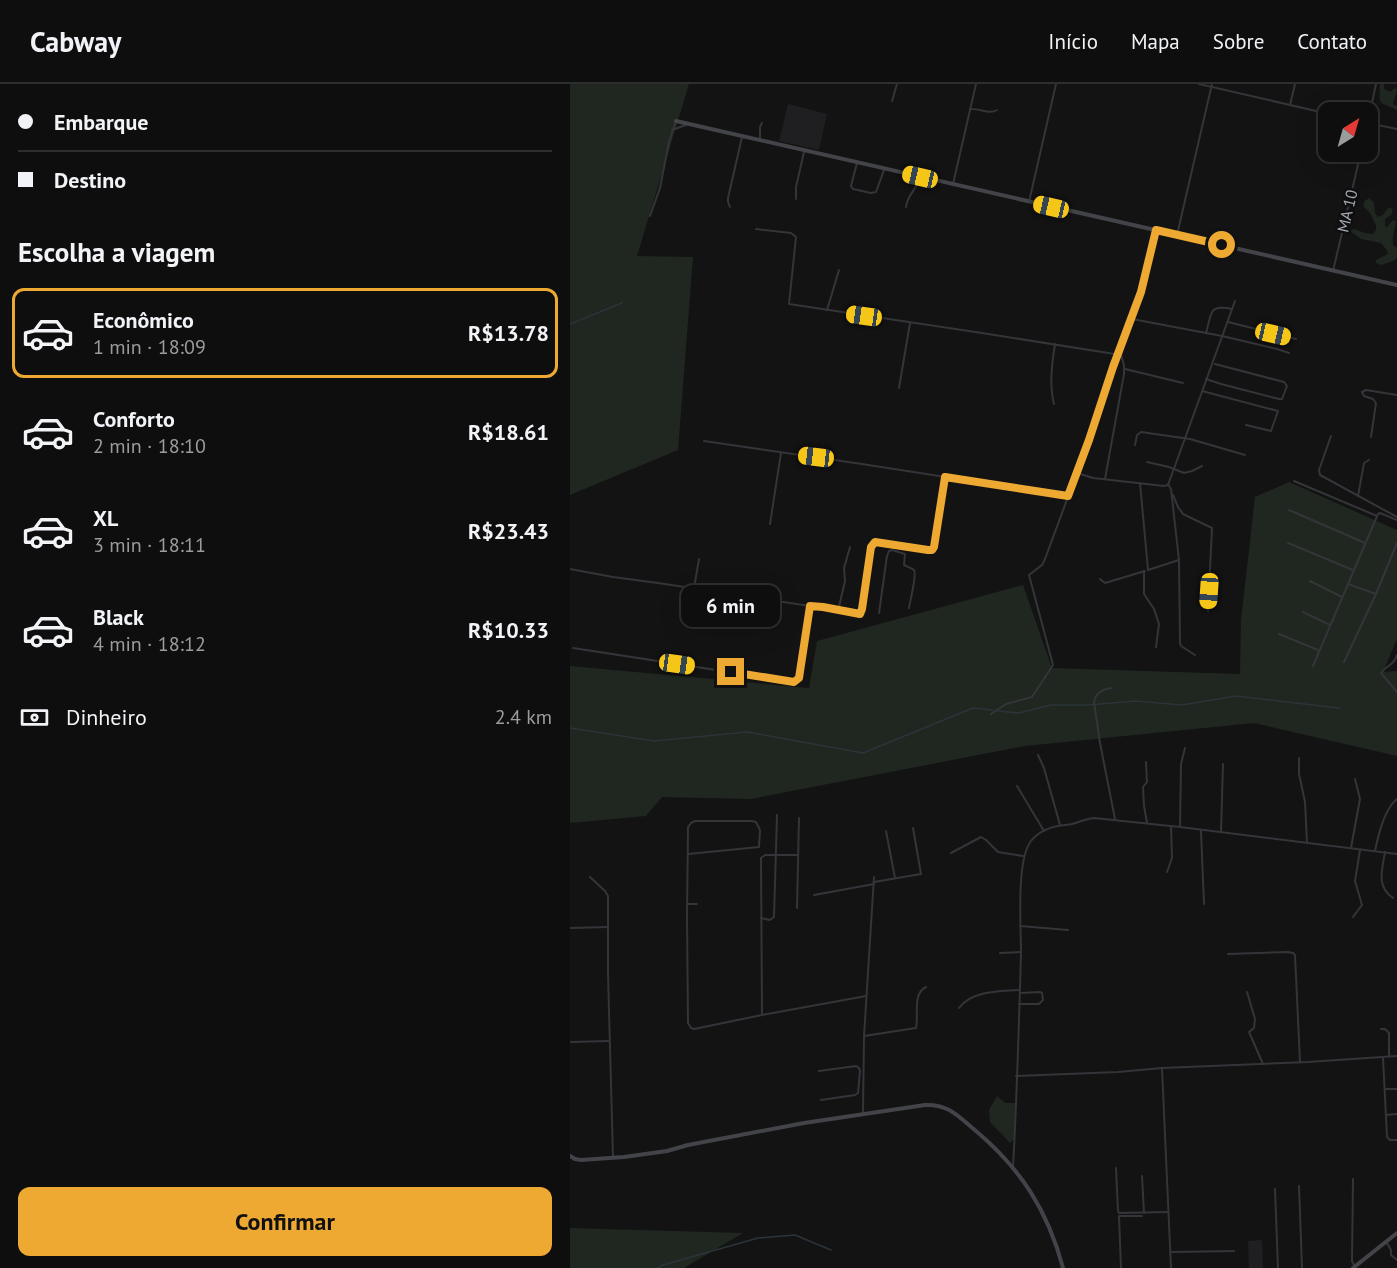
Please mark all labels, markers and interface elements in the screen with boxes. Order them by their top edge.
text: Cabway [30,23,121,60]
text: Início [1048,28,1098,55]
text: Mapa [1131,28,1180,55]
text: Sobre [1213,28,1264,55]
text: Contato [1297,28,1367,55]
north arrow [1318,102,1378,162]
map controls [1318,102,1378,162]
text: Embarque [54,108,148,136]
car [900,164,940,190]
text: Destino [54,166,126,194]
street label: MA 10 [1332,187,1362,234]
car [1031,194,1071,220]
route start [1208,231,1235,258]
text: Escolha a viagem [18,235,215,269]
car [845,305,883,327]
icon: car [21,306,75,360]
text: Econômico [93,306,194,334]
text: R$13.78 [468,319,549,347]
car [1253,321,1293,347]
text: 1 min · 18:09 [93,334,206,360]
icon: car [21,405,75,459]
text: Conforto [93,405,175,433]
text: R$18.61 [468,418,549,446]
text: 2 min · 18:10 [93,433,206,459]
car [797,446,835,468]
icon: car [21,504,75,558]
text: XL [93,504,118,532]
text: R$23.43 [468,517,549,545]
text: 3 min · 18:11 [93,532,206,558]
car [1199,572,1219,610]
callout: 6 min [682,585,780,627]
text: 6 min [706,593,755,619]
icon: car [21,603,75,657]
text: Black [93,603,144,631]
text: R$10.33 [468,616,549,644]
text: 4 min · 18:12 [93,631,206,657]
car [658,653,696,675]
route end [717,658,744,685]
icon: cash [18,701,51,734]
text: Dinheiro [66,703,147,731]
text: 2.4 km [495,704,552,730]
button: Confirmar [18,1187,552,1256]

